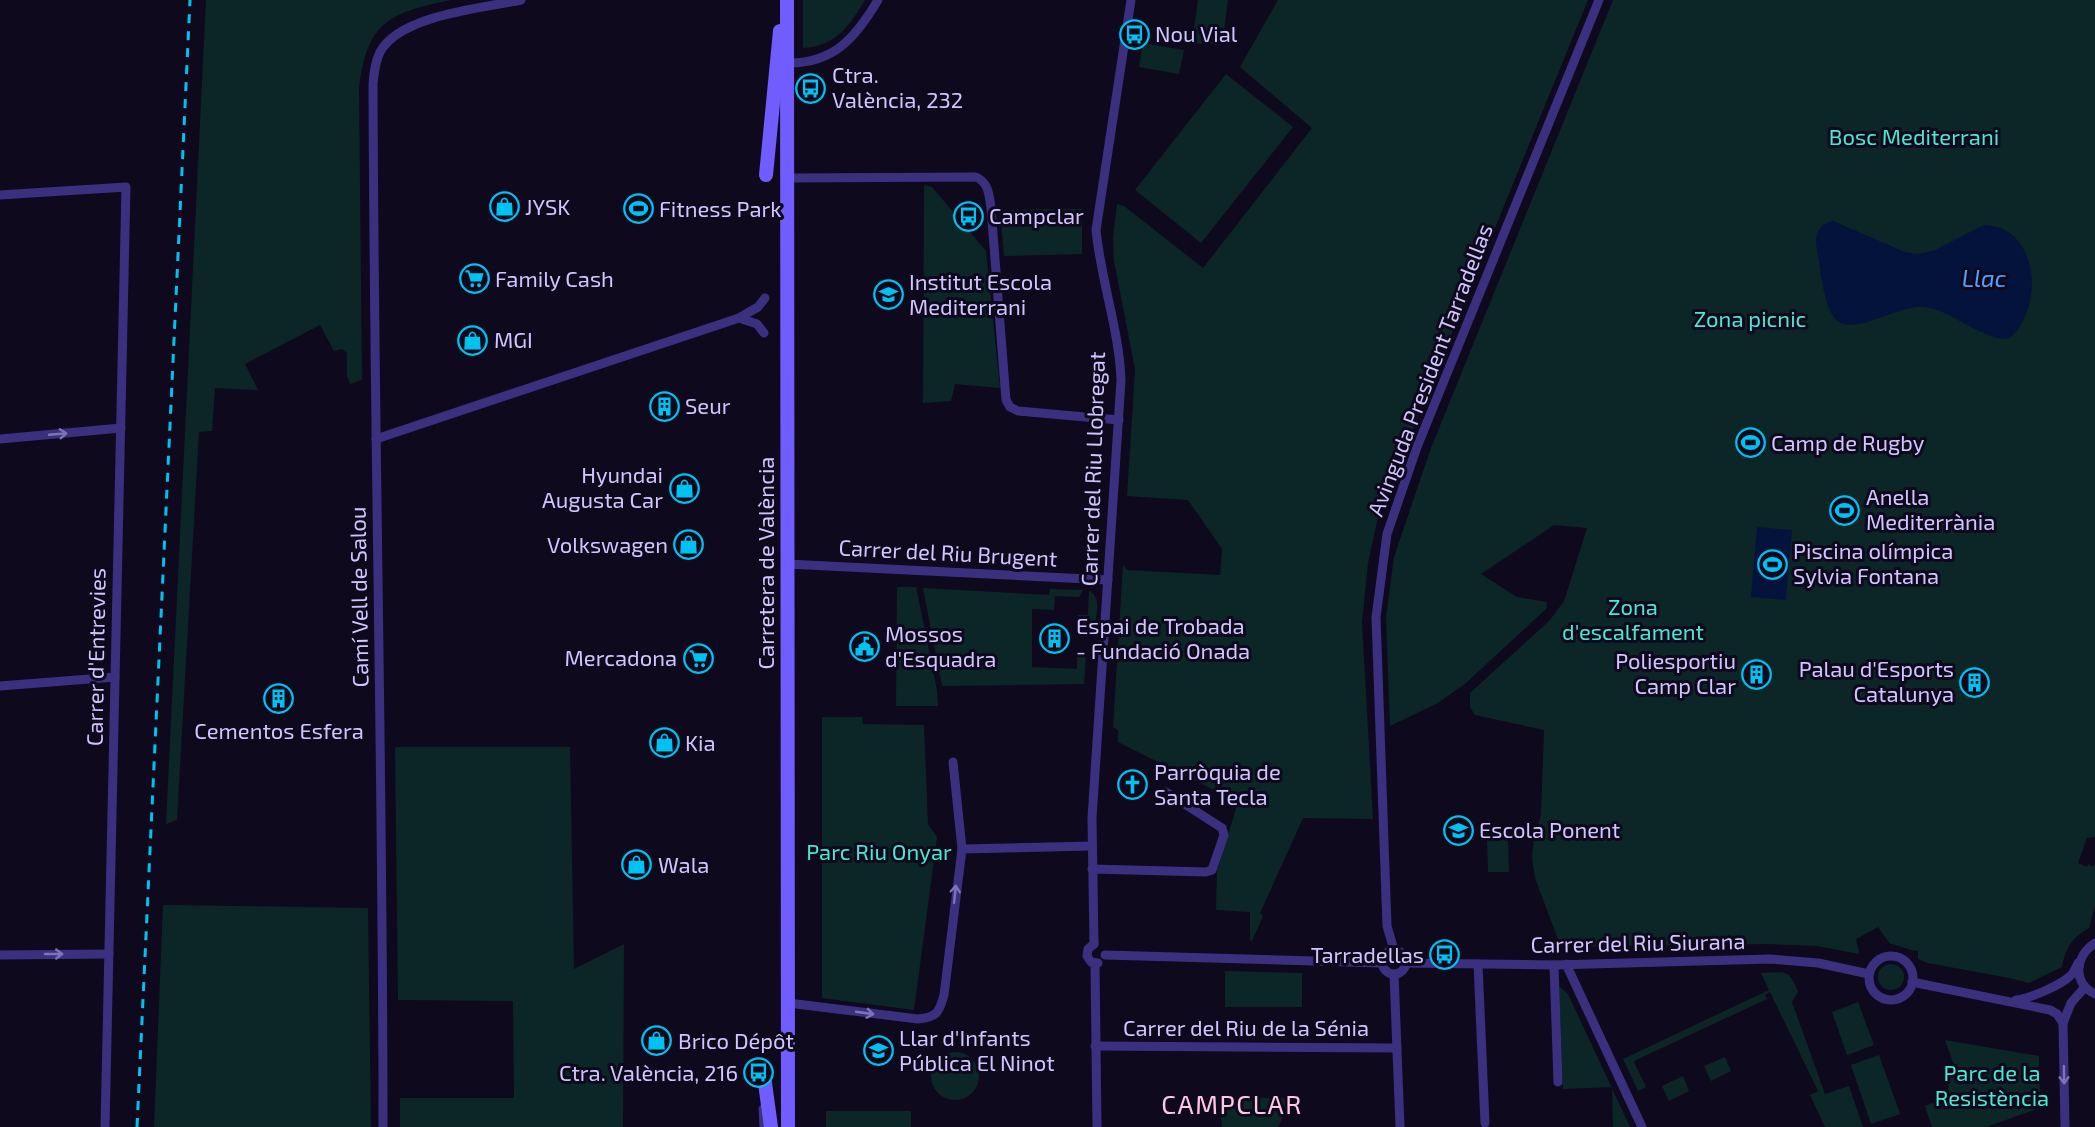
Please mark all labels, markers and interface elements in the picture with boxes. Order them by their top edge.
bus stop icon: Nou Vial [1118,18,1150,50]
place label: Nou Vial [1155,20,1238,46]
place label: Ctra. València, 232 [832,61,963,112]
bus stop icon: Ctra. València, 232 [795,72,827,104]
park label: Bosc Mediterrani [1829,123,1999,149]
shop icon: JYSK [488,191,520,223]
place label: JYSK [525,193,570,219]
sports icon: Fitness Park [622,193,654,225]
place label: Fitness Park [659,195,782,221]
bus stop icon: Campclar [952,200,984,232]
place label: Campclar [989,202,1084,228]
street label: Avinguda President Tarradellas [1361,220,1497,519]
supermarket icon: Family Cash [458,263,490,295]
water label: Llac [1962,263,2007,292]
place label: Family Cash [495,265,614,291]
place label: Institut Escola Mediterrani [909,268,1052,319]
school or university icon: Institut Escola Mediterrani [872,279,904,311]
park label: Zona picnic [1694,305,1806,331]
shop icon: MGI [457,324,489,356]
place label: MGI [494,326,533,352]
street label: Carrer del Riu Llobregat [1075,351,1109,587]
building icon: Seur [648,390,680,422]
place label: Seur [685,392,731,418]
sports icon: Camp de Rugby [1734,427,1766,459]
one-way arrow [48,428,68,439]
place label: Camp de Rugby [1771,429,1925,455]
street label: Carretera de València [752,457,778,669]
place label: Hyundai Augusta Car [542,461,663,512]
shop icon: Hyundai Augusta Car [668,472,700,504]
place label: Anella Mediterrània [1866,483,1995,534]
sports icon: Anella Mediterrània [1829,494,1861,526]
street label: Camí Vell de Salou [343,506,373,688]
shop icon: Volkswagen [673,529,705,561]
place label: Volkswagen [547,531,668,557]
street label: Carrer del Riu Brugent [838,533,1058,571]
place label: Piscina olímpica Sylvia Fontana [1793,537,1953,588]
sports icon: Piscina olímpica Sylvia Fontana [1756,548,1788,580]
street label: Carrer d'Entrevies [80,568,110,746]
park label: Zona d'escalfament [1562,593,1704,644]
place label: Espai de Trobada - Fundació Onada [1076,612,1250,663]
place label: Mossos d'Esquadra [885,620,996,671]
building icon: Espai de Trobada - Fundació Onada [1039,623,1071,655]
public building icon: Mossos d'Esquadra [848,631,880,663]
supermarket icon: Mercadona [682,642,714,674]
place label: Mercadona [565,644,677,670]
place label: Poliesportiu Camp Clar [1615,647,1736,698]
place label: Palau d'Esports Catalunya [1799,655,1954,706]
building icon: Poliesportiu Camp Clar [1741,658,1773,690]
building icon: Palau d'Esports Catalunya [1959,666,1991,698]
building icon: Cementos Esfera [263,683,295,715]
place label: Cementos Esfera [194,717,364,743]
shop icon: Kia [648,727,680,759]
place label: Kia [685,729,716,755]
place label: Parròquia de Santa Tecla [1154,758,1281,809]
church icon: Parròquia de Santa Tecla [1117,769,1149,801]
school or university icon: Escola Ponent [1442,814,1474,846]
place label: Escola Ponent [1479,816,1620,842]
park label: Parc Riu Onyar [806,838,952,864]
shop icon: Wala [621,849,653,881]
place label: Wala [658,851,709,877]
one-way arrow [950,885,961,905]
street label: Carrer del Riu Siurana [1530,927,1746,957]
bus stop icon: Tarradellas [1429,939,1461,971]
place label: Tarradellas [1311,941,1424,967]
one-way arrow [44,948,64,960]
one-way arrow [854,1007,874,1018]
street label: Carrer del Riu de la Sénia [1123,1014,1369,1040]
place label: Llar d'Infants Pública El Ninot [899,1024,1055,1075]
shop icon: Brico Dépôt [641,1025,673,1057]
place label: Brico Dépôt [678,1027,794,1053]
school or university icon: Llar d'Infants Pública El Ninot [862,1035,894,1067]
bus stop icon: Ctra. València, 216 [743,1057,775,1089]
place label: Ctra. València, 216 [559,1059,738,1085]
park label: Parc de la Resistència [1935,1059,2049,1110]
one-way arrow [2058,1064,2070,1084]
district label: CAMPCLAR [1161,1088,1303,1119]

